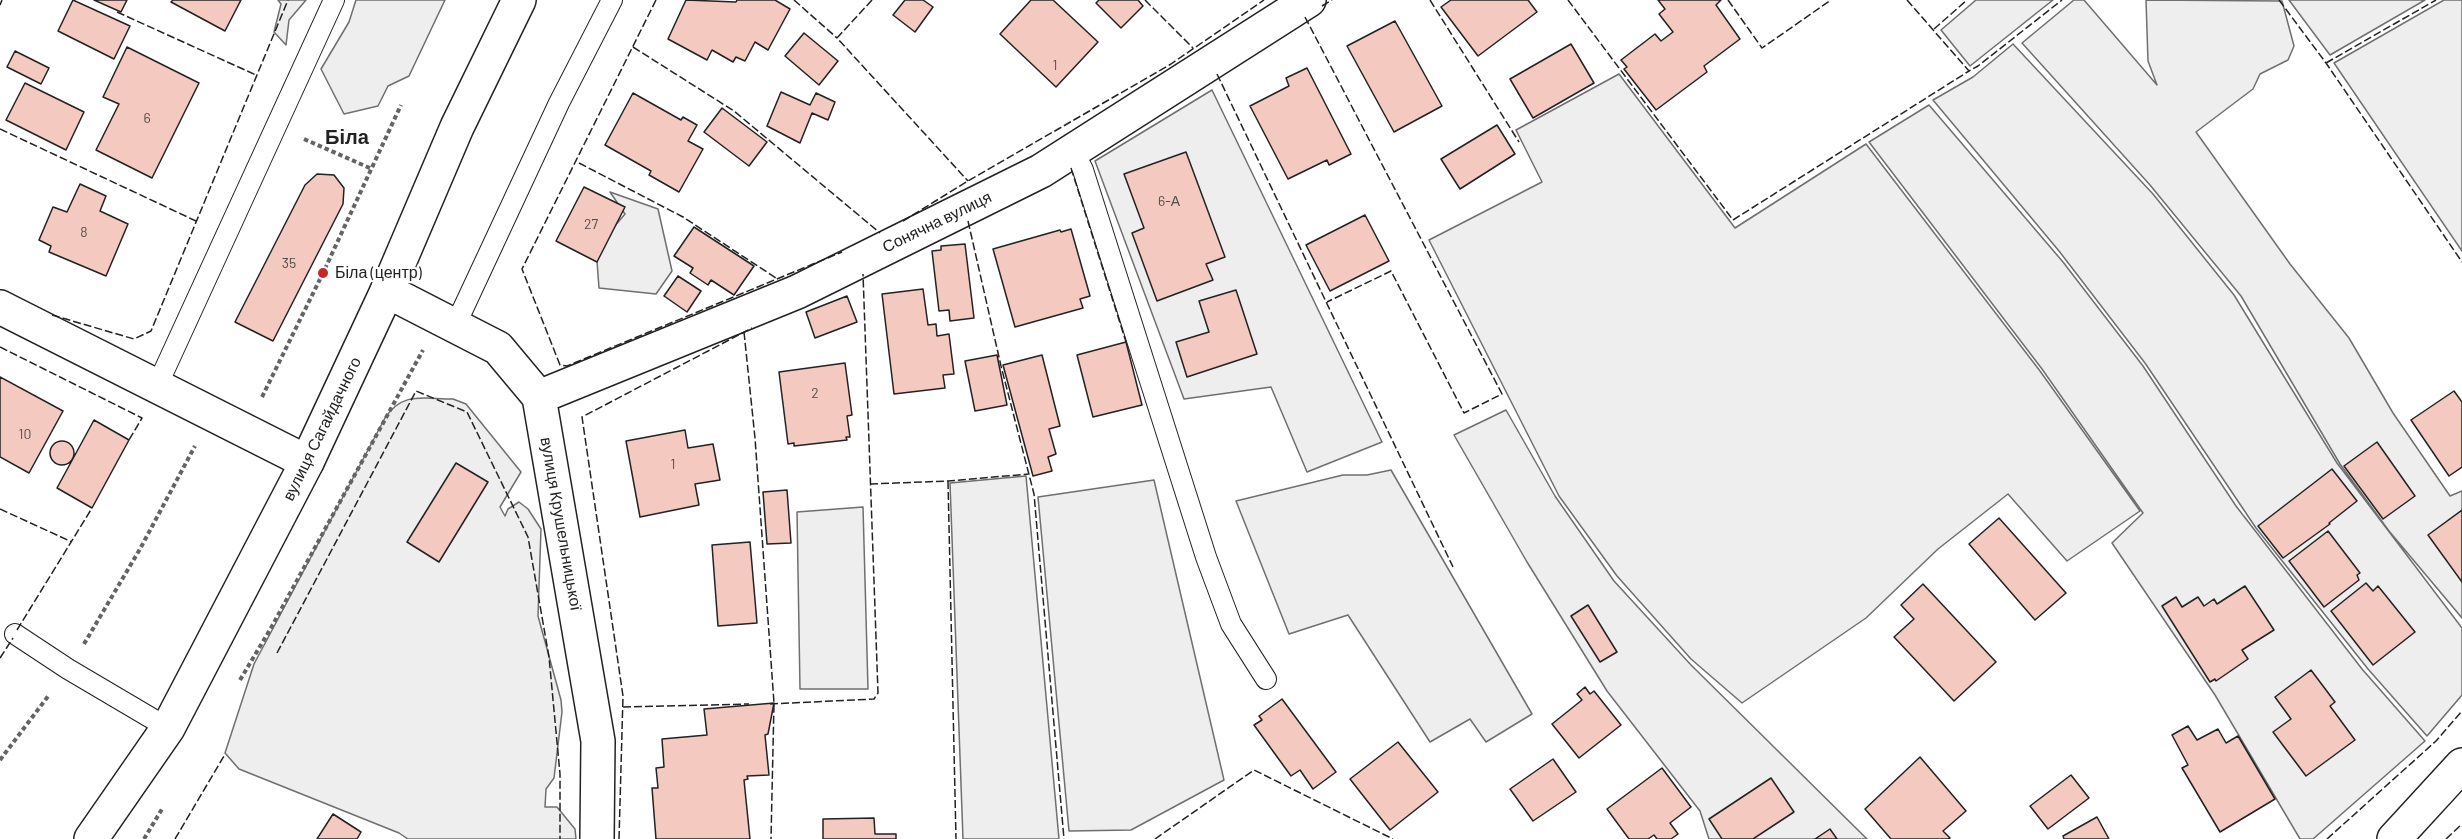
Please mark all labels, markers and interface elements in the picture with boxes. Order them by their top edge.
house number: 1 [1053,57,1057,73]
house number: 6 [143,110,151,126]
district label: Біла [325,125,369,149]
street label: Сонячна вулиця [879,187,995,257]
house number: 6-А [1158,193,1180,209]
house number: 27 [584,216,598,232]
house number: 8 [80,224,88,240]
house number: 35 [282,255,296,271]
place label: Біла (центр) [335,263,422,283]
marker: Біла (центр) [316,266,330,280]
street label: вулиця Сагайдачного [279,354,365,504]
house number: 2 [811,385,819,401]
house number: 10 [19,426,31,442]
street label: вулиця Крушельницької [536,436,586,612]
house number: 1 [671,456,675,472]

